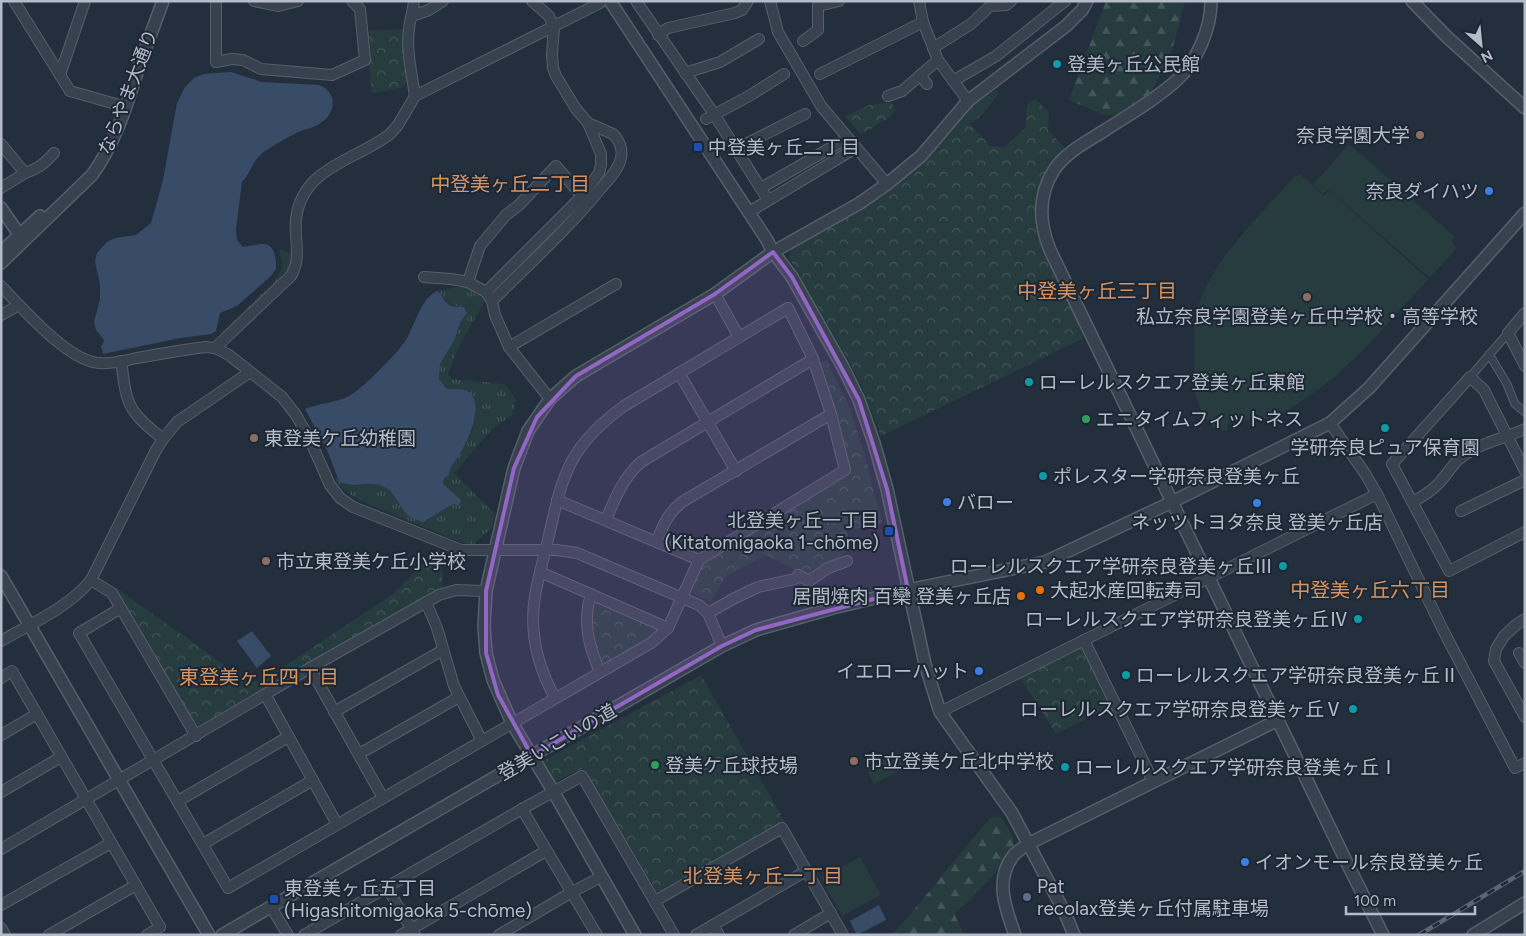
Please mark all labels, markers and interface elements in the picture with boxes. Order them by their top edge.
north arrow [1456,20,1506,70]
street label: ならやま大通り [93,26,163,158]
text: N [1478,46,1495,66]
place label: 登美ヶ丘公民館 [1067,53,1200,76]
marker: 登美ヶ丘公民館 [1051,58,1063,70]
place label: 奈良学園大学 [1296,124,1410,147]
marker: 奈良学園大学 [1414,129,1426,141]
place label: 中登美ヶ丘二丁目 [708,136,860,159]
marker: 中登美ヶ丘二丁目 [692,141,704,153]
district label: 中登美ヶ丘二丁目 [430,172,590,196]
place label: 奈良ダイハツ [1365,180,1479,203]
marker: 奈良ダイハツ [1483,185,1495,197]
district label: 中登美ヶ丘三丁目 [1017,279,1177,303]
marker: 私立奈良学園登美ヶ丘中学校・高等学校 [1301,291,1313,303]
place label: 私立奈良学園登美ヶ丘中学校・高等学校 [1136,305,1478,328]
place label: ローレルスクエア登美ヶ丘東館 [1039,371,1305,394]
marker: ローレルスクエア登美ヶ丘東館 [1023,376,1035,388]
place label: エニタイムフィットネス [1096,408,1303,431]
marker: エニタイムフィットネス [1080,413,1092,425]
marker: 学研奈良ピュア保育園 [1379,422,1391,434]
place label: 東登美ケ丘幼稚園 [264,427,416,450]
marker: 東登美ケ丘幼稚園 [248,432,260,444]
place label: 学研奈良ピュア保育園 [1290,436,1480,459]
place label: ポレスター学研奈良登美ヶ丘 [1053,465,1300,488]
marker: ポレスター学研奈良登美ヶ丘 [1037,470,1049,482]
place label: バロー [957,491,1014,514]
marker: バロー [941,496,953,508]
marker: ネッツトヨタ奈良 登美ヶ丘店 [1251,497,1263,509]
place label: 北登美ヶ丘一丁目 (Kitatomigaoka 1-chōme) [665,509,879,554]
place label: ネッツトヨタ奈良 登美ヶ丘店 [1131,511,1383,534]
marker: 北登美ヶ丘一丁目 (Kitatomigaoka 1-chōme) [883,525,895,537]
place label: 市立東登美ケ丘小学校 [276,550,466,573]
marker: 市立東登美ケ丘小学校 [260,555,272,567]
place label: ローレルスクエア学研奈良登美ヶ丘Ⅲ [950,555,1273,578]
marker: ローレルスクエア学研奈良登美ヶ丘Ⅲ [1277,560,1289,572]
district label: 中登美ヶ丘六丁目 [1290,578,1450,602]
place label: 大起水産回転寿司 [1050,579,1202,602]
marker: 大起水産回転寿司 [1034,584,1046,596]
place label: 居間焼肉 百欒 登美ヶ丘店 [793,585,1011,608]
marker: 居間焼肉 百欒 登美ヶ丘店 [1015,590,1027,602]
place label: ローレルスクエア学研奈良登美ヶ丘Ⅳ [1025,608,1348,631]
marker: ローレルスクエア学研奈良登美ヶ丘Ⅳ [1352,613,1364,625]
place label: イエローハット [837,660,969,683]
place label: ローレルスクエア学研奈良登美ヶ丘Ⅱ [1136,664,1459,687]
district label: 東登美ヶ丘四丁目 [179,665,339,689]
marker: イエローハット [973,665,985,677]
marker: ローレルスクエア学研奈良登美ヶ丘Ⅱ [1120,669,1132,681]
place label: ローレルスクエア学研奈良登美ヶ丘Ⅴ [1020,698,1343,721]
street label: 登美いこいの道 [494,699,620,785]
marker: ローレルスクエア学研奈良登美ヶ丘Ⅴ [1347,703,1359,715]
place label: 市立登美ケ丘北中学校 [864,750,1054,773]
place label: 登美ケ丘球技場 [665,754,798,777]
marker: 市立登美ケ丘北中学校 [848,755,860,767]
place label: ローレルスクエア学研奈良登美ヶ丘Ⅰ [1075,756,1398,779]
marker: 登美ケ丘球技場 [649,759,661,771]
marker: ローレルスクエア学研奈良登美ヶ丘Ⅰ [1059,761,1071,773]
place label: イオンモール奈良登美ヶ丘 [1255,851,1483,874]
marker: イオンモール奈良登美ヶ丘 [1239,856,1251,868]
district label: 北登美ヶ丘一丁目 [683,864,843,888]
place label: Pat recolax登美ヶ丘付属駐車場 [1037,875,1269,920]
place label: 東登美ヶ丘五丁目 (Higashitomigaoka 5-chōme) [284,877,532,922]
scale bar [1346,884,1475,916]
marker: Pat recolax登美ヶ丘付属駐車場 [1021,891,1033,903]
text: 100 m [1354,892,1396,910]
marker: 東登美ヶ丘五丁目 (Higashitomigaoka 5-chōme) [268,893,280,905]

